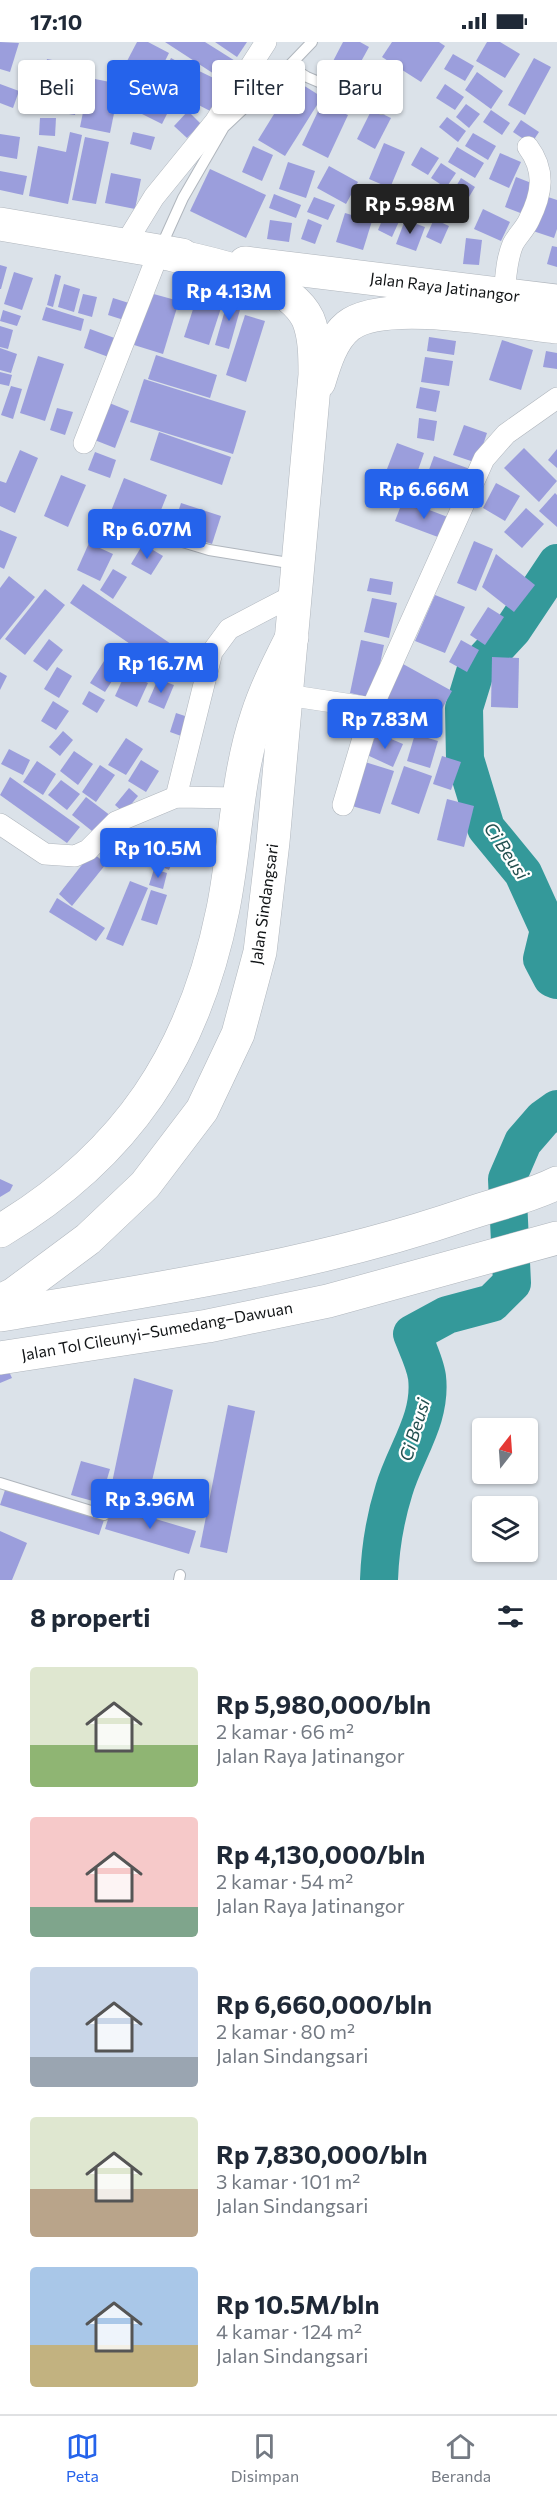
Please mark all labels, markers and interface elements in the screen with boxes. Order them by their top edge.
text: 17:10 [30,8,82,35]
chip: Beli [18,60,95,114]
chip: Sewa [107,60,200,114]
chip: Filter [212,60,305,114]
chip: Baru [317,60,403,114]
pin: Rp 5.98M [348,184,472,235]
text: Rp 5.98M [365,191,455,215]
street label: Jalan Raya Jatinangor [369,268,522,305]
pin: Rp 4.13M [167,271,291,322]
text: Rp 4.13M [186,278,272,302]
pin: Rp 6.66M [362,469,486,520]
text: Rp 6.66M [379,476,469,500]
pin: Rp 6.07M [85,509,209,560]
text: Rp 6.07M [102,516,192,540]
pin: Rp 16.7M [99,643,223,694]
text: Rp 16.7M [118,650,204,674]
pin: Rp 7.83M [323,699,447,750]
text: Rp 7.83M [341,706,429,730]
water label: Ci Beusi [480,818,535,884]
pin: Rp 10.5M [96,828,220,879]
text: Rp 10.5M [114,835,202,859]
street label: Jalan Sindangsari [246,842,281,966]
street label: Jalan Tol Cileunyi–Sumedang–Dawuan [20,1297,294,1364]
water label: Ci Beusi [394,1394,434,1464]
north arrow [472,1418,538,1484]
map controls [472,1418,538,1562]
pin: Rp 3.96M [88,1479,212,1530]
text: Rp 3.96M [105,1486,195,1510]
button: layers [472,1496,538,1562]
icon: filters [494,1600,527,1633]
text: 8 properti [30,1601,150,1632]
text: Rp 5,980,000/bln [216,1688,431,1719]
icon: home [78,1691,150,1763]
text: 2 kamar · 66 m² [216,1719,354,1743]
text: Jalan Raya Jatinangor [216,1743,405,1767]
text: Rp 4,130,000/bln [216,1838,425,1869]
icon: home [78,1841,150,1913]
text: 2 kamar · 54 m² [216,1869,353,1893]
text: Jalan Raya Jatinangor [216,1893,405,1917]
text: Rp 6,660,000/bln [216,1988,432,2019]
icon: home [78,1991,150,2063]
text: 2 kamar · 80 m² [216,2019,355,2043]
text: Jalan Sindangsari [216,2043,368,2067]
text: Rp 7,830,000/bln [216,2138,427,2169]
icon: home [78,2141,150,2213]
text: 3 kamar · 101 m² [216,2169,360,2193]
text: Jalan Sindangsari [216,2193,368,2217]
text: Rp 10.5M/bln [216,2288,379,2319]
icon: home [78,2291,150,2363]
text: 4 kamar · 124 m² [216,2319,362,2343]
text: Jalan Sindangsari [216,2343,368,2367]
tab: Peta [66,2430,99,2485]
tab: Disimpan [231,2430,299,2485]
tab: Beranda [431,2430,491,2485]

